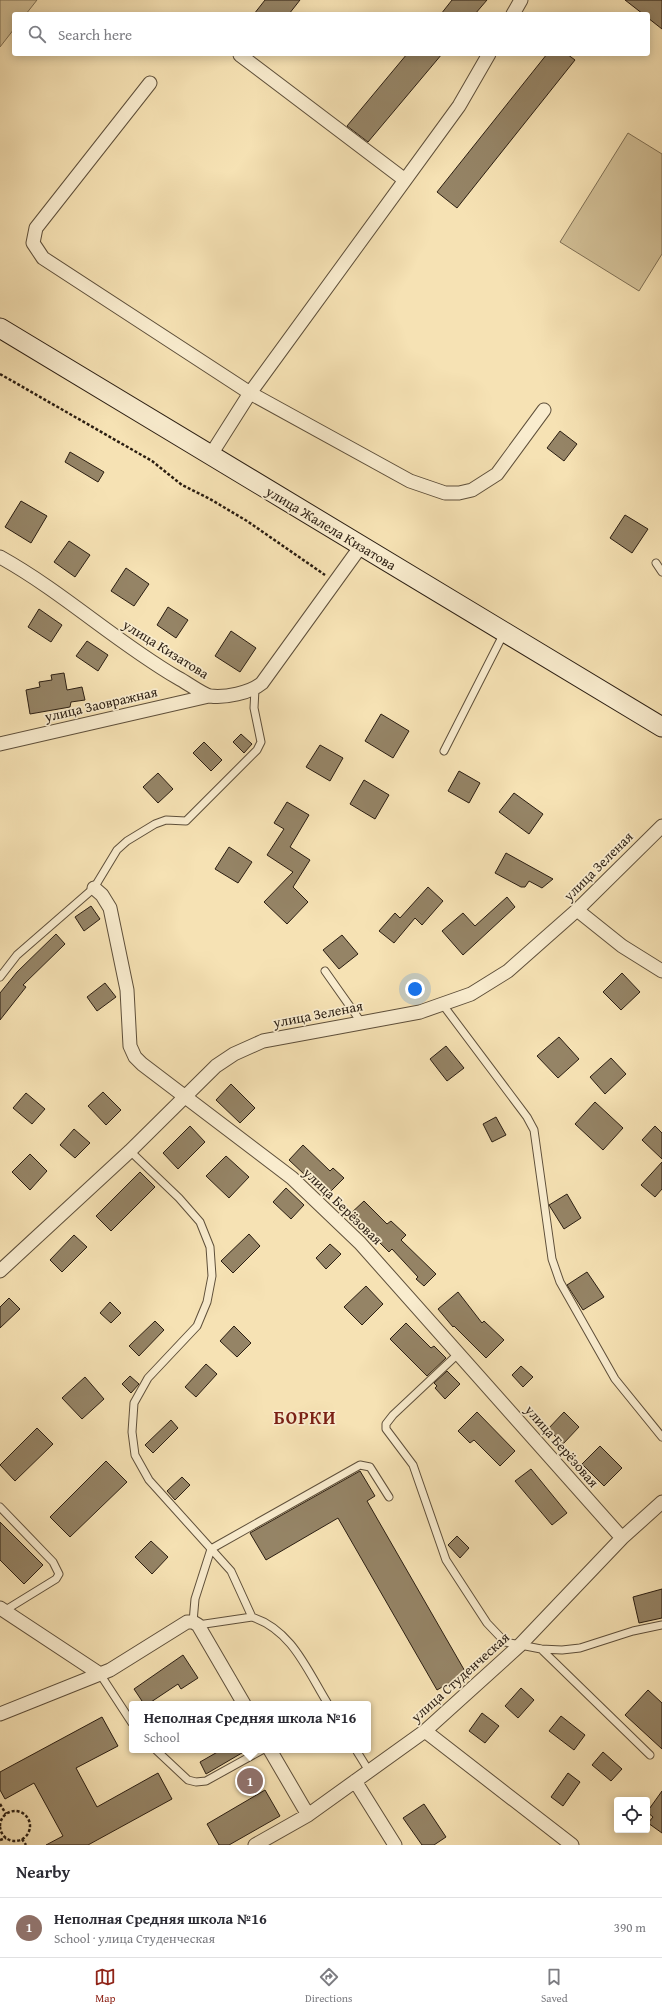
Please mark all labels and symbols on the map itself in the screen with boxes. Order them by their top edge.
street label: улица Жалела Кизатова [261,481,400,575]
street label: улица Кизатова [118,614,213,684]
street label: улица Заовражная [42,681,159,727]
street label: улица Зеленая [558,827,637,906]
your location [405,979,425,999]
street label: улица Зеленая [271,996,364,1033]
street label: улица Берёзовая [298,1162,387,1249]
street label: улица Берёзовая [520,1400,603,1492]
district label: БОРКИ [274,1404,336,1431]
street label: улица Студенческая [406,1627,514,1727]
pin: 1 [237,1766,263,1796]

